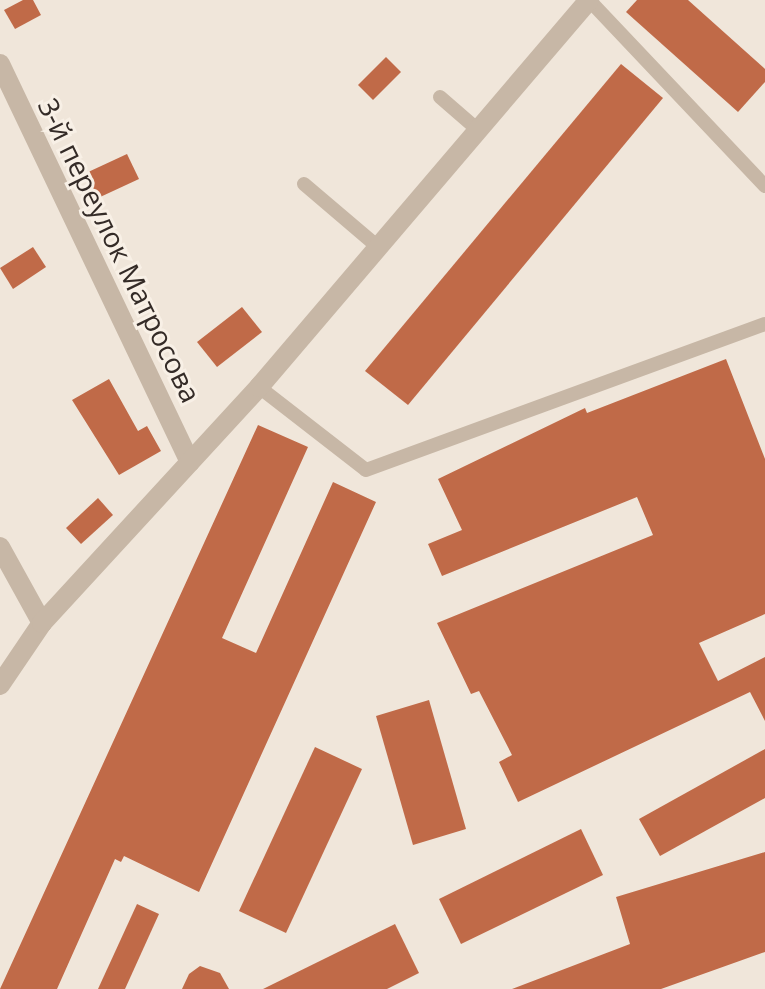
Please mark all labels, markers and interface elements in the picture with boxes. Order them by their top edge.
street label: 3-й переулок Матросова [32,92,208,408]

